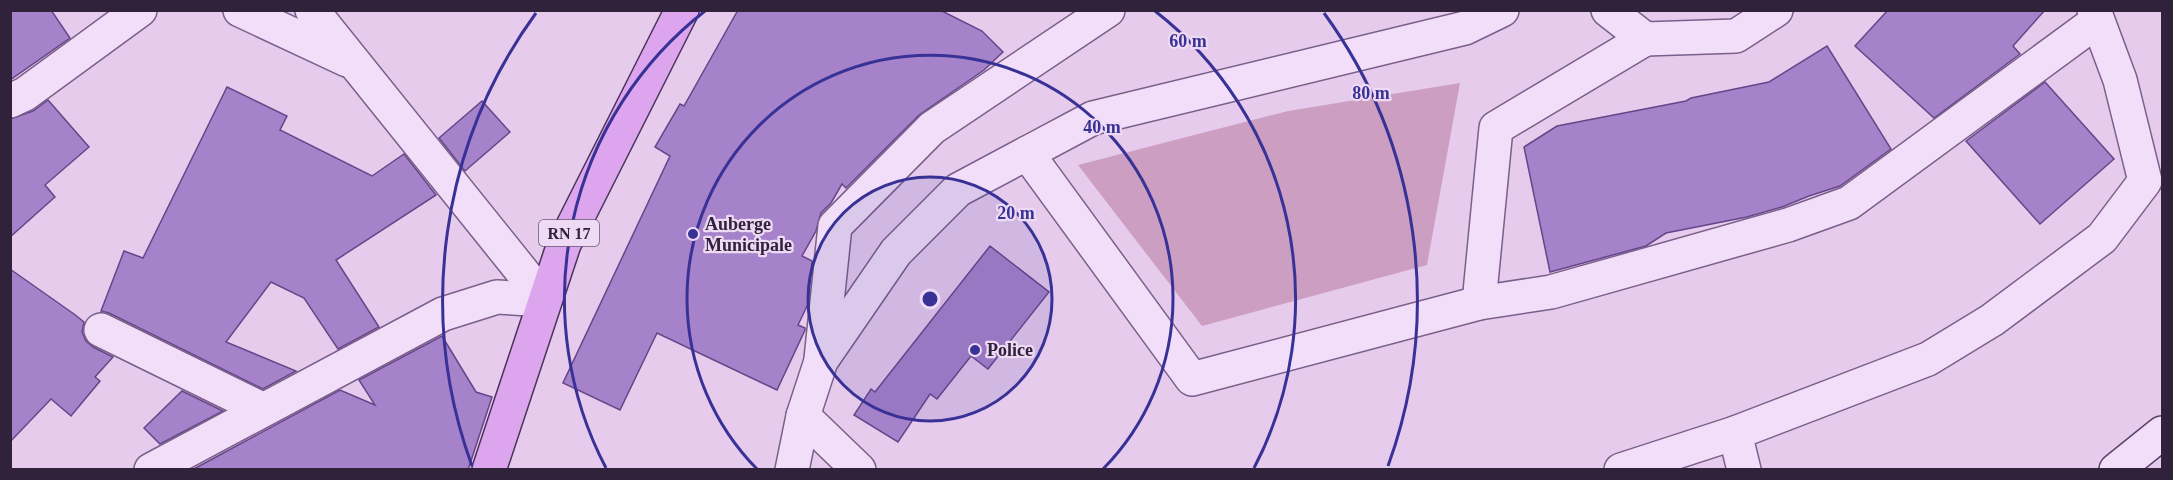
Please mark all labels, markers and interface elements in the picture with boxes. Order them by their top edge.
text: 60 m [1169,31,1207,51]
text: 80 m [1352,83,1390,103]
text: 40 m [1083,117,1121,137]
text: 20 m [997,203,1035,223]
place label: Auberge Municipale [705,214,792,255]
road number: RN 17 [539,220,599,246]
marker: Auberge Municipale [686,227,700,241]
centre of rings [920,289,940,309]
place label: Police [987,340,1033,360]
marker: Police [968,343,982,357]

